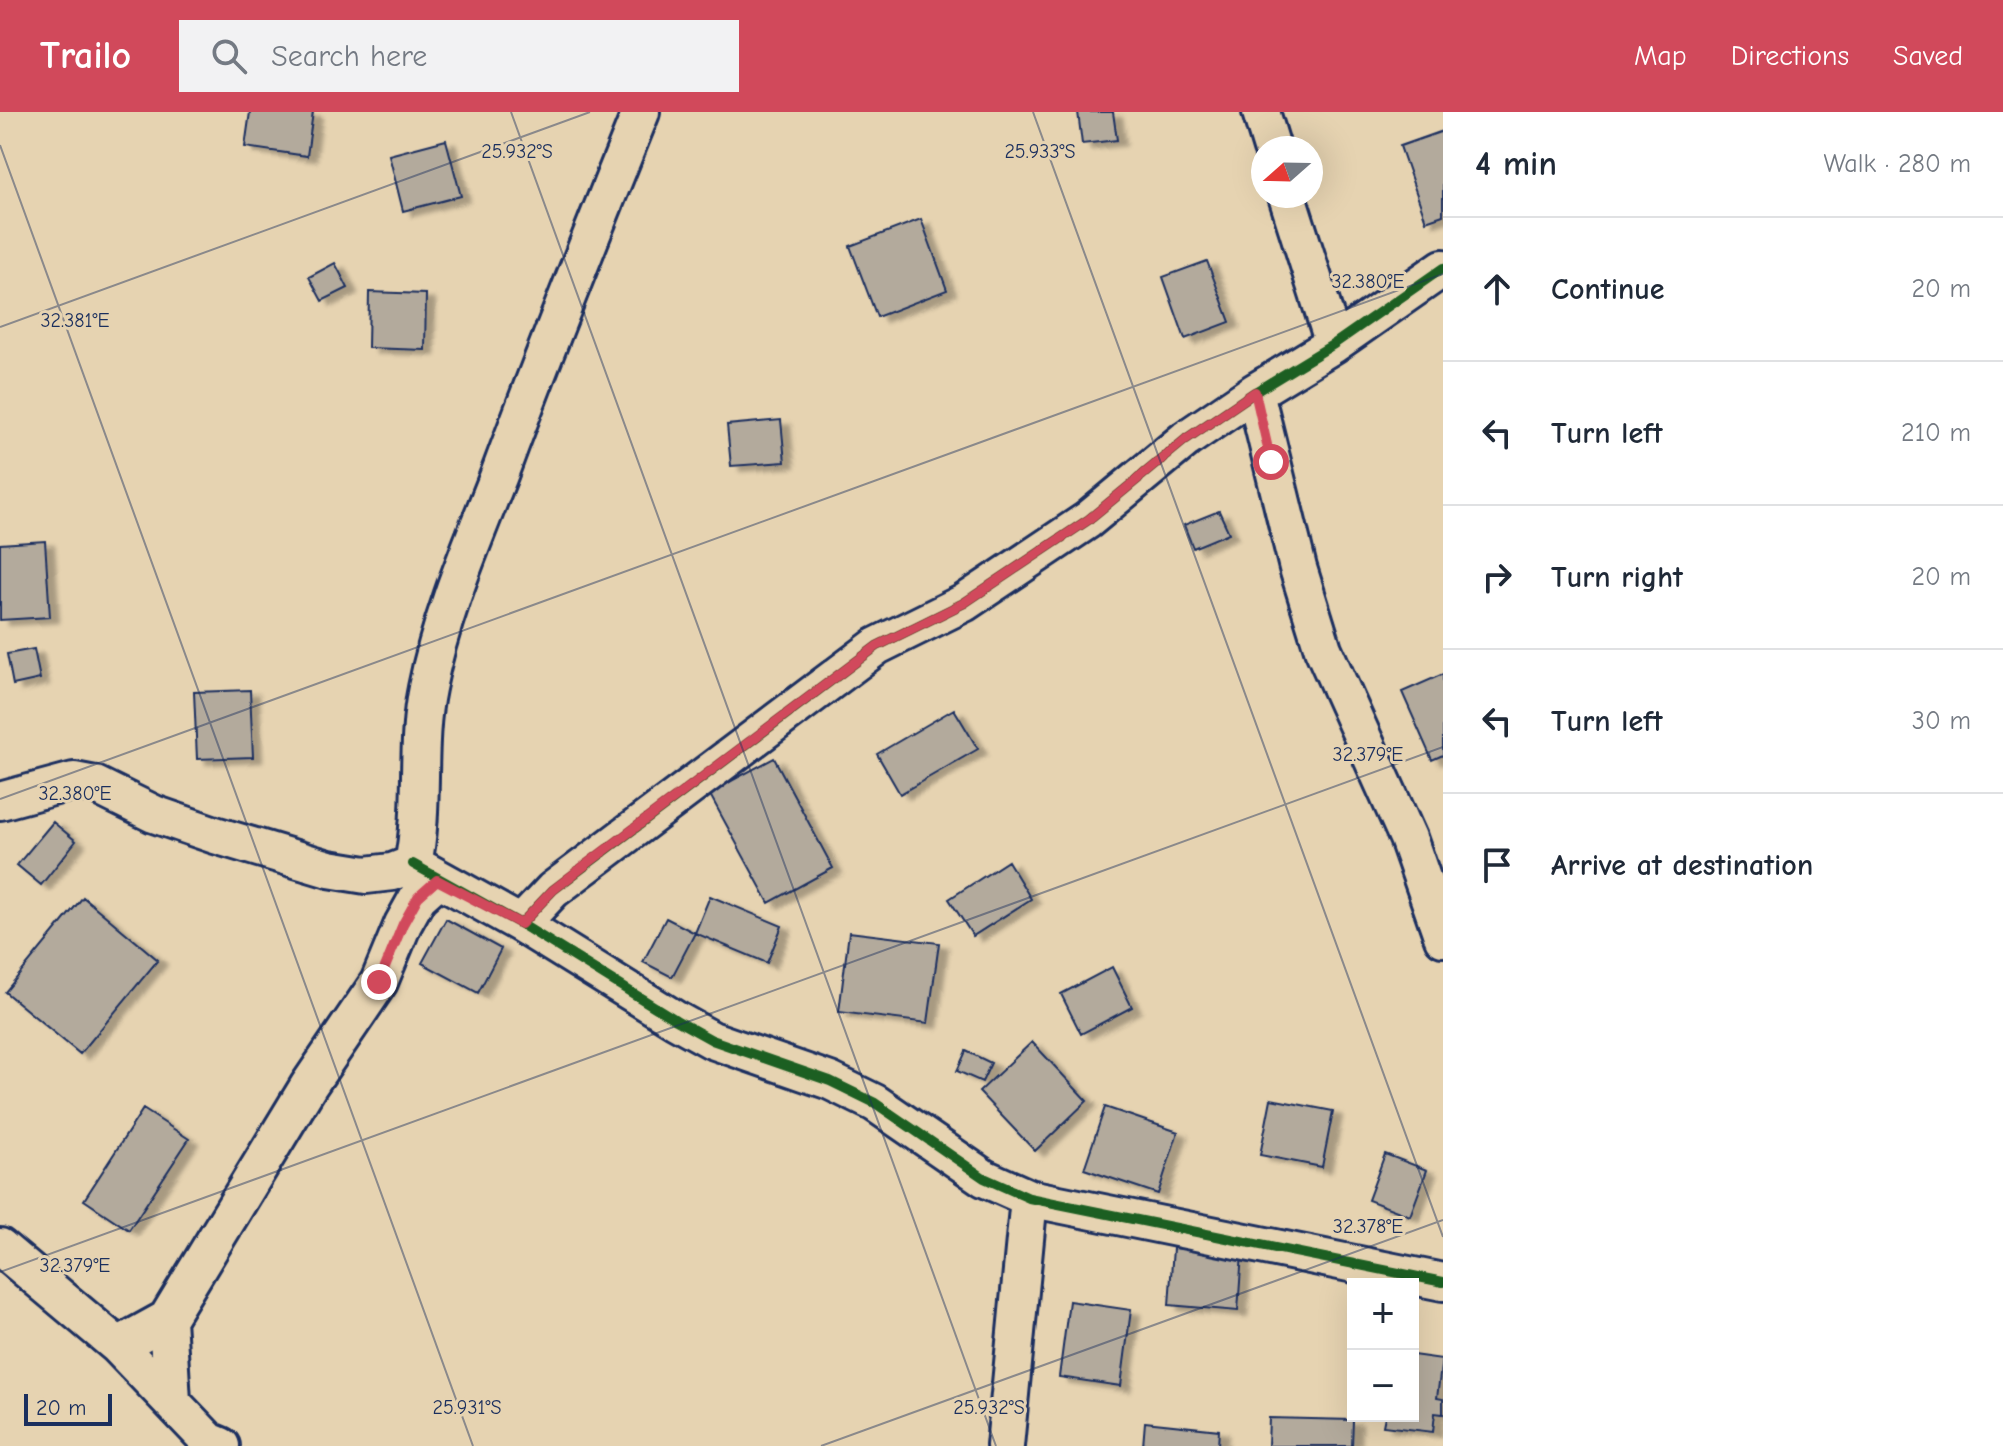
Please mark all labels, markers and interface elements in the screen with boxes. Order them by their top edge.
search box [179,20,739,92]
text: Trailo [40,34,131,78]
icon: search [207,34,251,78]
text: Search here [271,39,427,74]
text: Map [1634,40,1687,72]
text: Directions [1731,40,1849,72]
text: Saved [1893,40,1963,72]
north arrow [1251,136,1323,208]
text: 25.932°S [481,140,553,163]
text: 25.933°S [1004,140,1076,163]
text: 4 min [1475,144,1557,184]
text: Walk · 280 m [1824,149,1971,179]
icon: ahead [1475,267,1519,311]
text: 32.380°E [1331,270,1405,293]
text: Continue [1551,272,1665,307]
text: 20 m [1911,274,1971,304]
text: 32.381°E [41,309,109,332]
icon: left [1475,411,1519,455]
text: Turn left [1551,416,1663,451]
text: 210 m [1901,418,1971,448]
route start [1253,444,1289,480]
icon: right [1475,555,1519,599]
text: Turn right [1551,560,1683,595]
text: 20 m [1911,562,1971,592]
icon: left [1475,699,1519,743]
text: Turn left [1551,704,1663,739]
text: 30 m [1912,706,1971,736]
text: 32.379°E [1333,743,1403,766]
text: 32.380°E [38,782,112,805]
icon: arrive [1475,843,1519,887]
text: Arrive at destination [1551,848,1813,883]
route end [361,964,397,1000]
text: 32.378°E [1333,1215,1403,1238]
text: 32.379°E [40,1254,110,1277]
map controls [1347,1278,1419,1422]
button: + [1347,1278,1419,1350]
button: − [1347,1350,1419,1422]
scale bar [24,1390,112,1426]
text: 20 m [36,1395,86,1421]
text: 25.931°S [433,1396,502,1419]
text: 25.932°S [953,1396,1025,1419]

